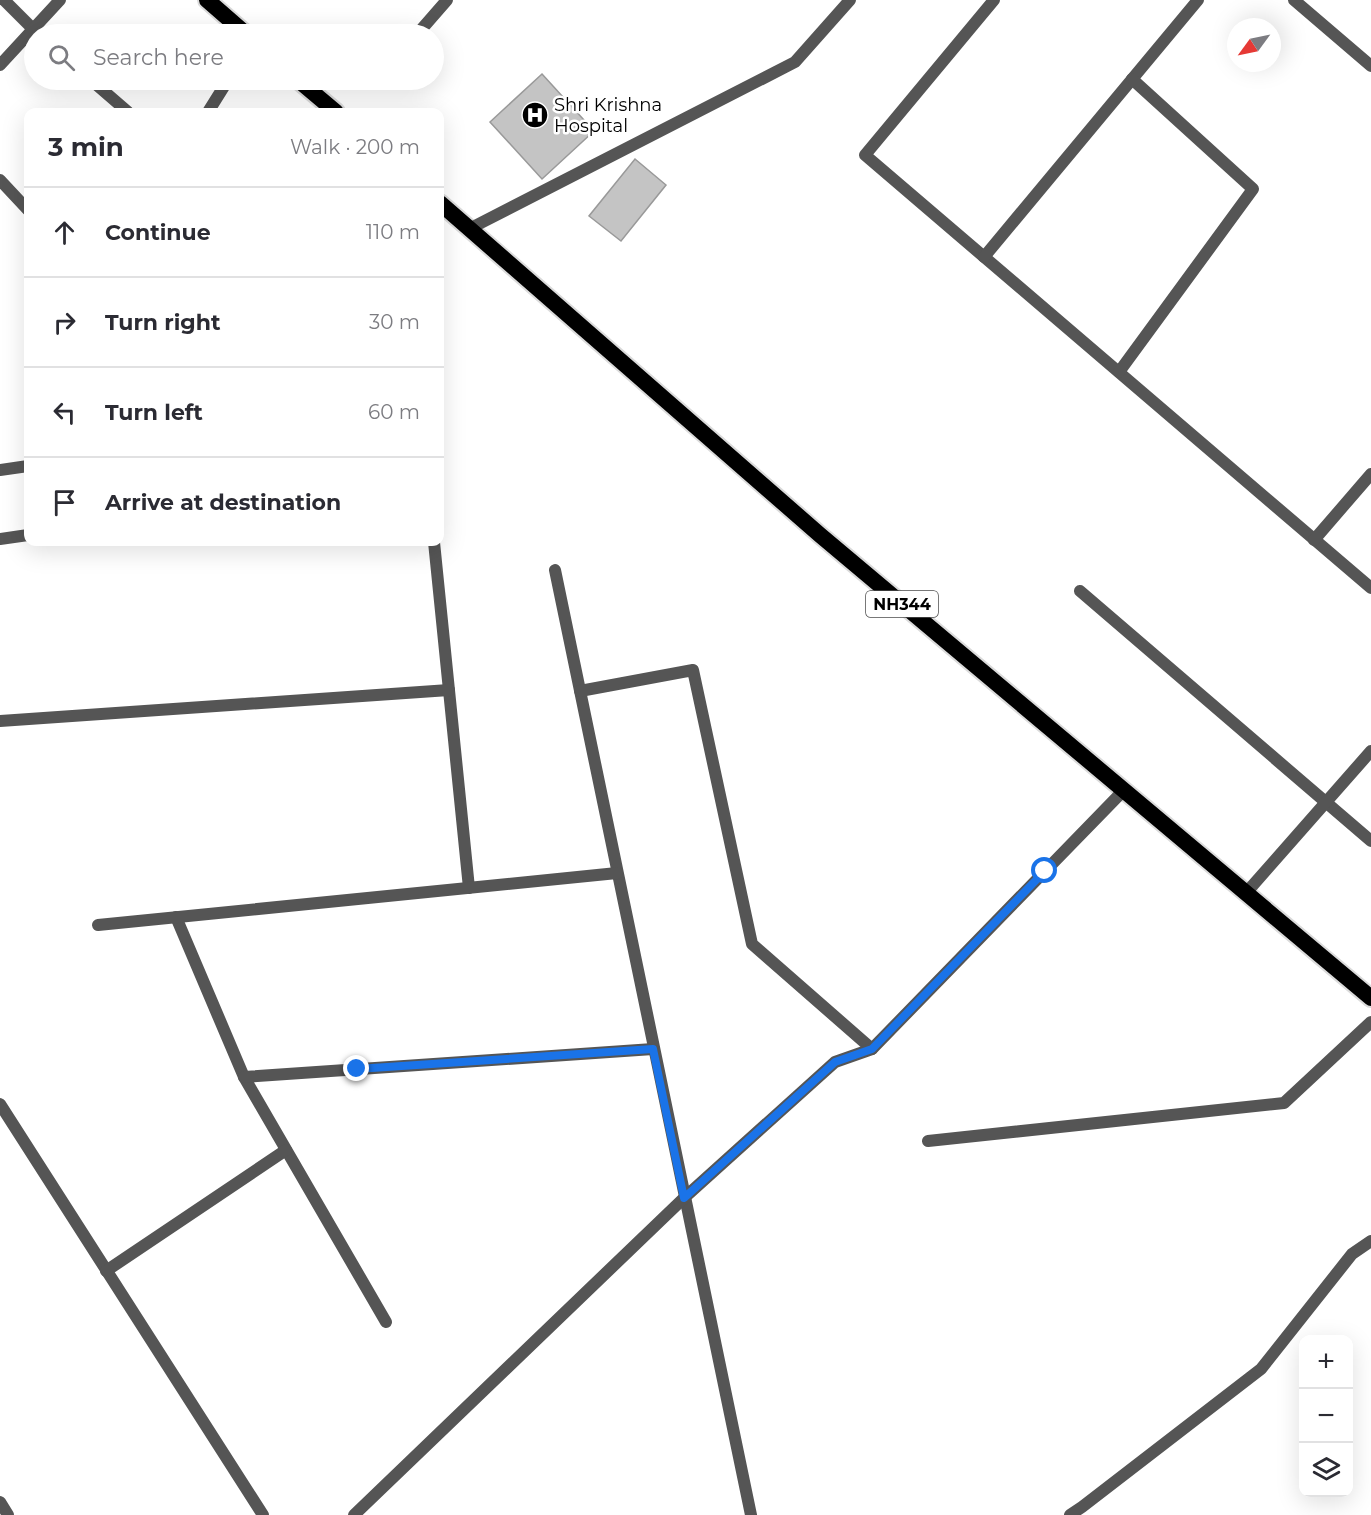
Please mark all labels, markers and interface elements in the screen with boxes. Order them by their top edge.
north arrow [1227,18,1281,72]
search box [24,24,444,90]
icon: search [45,41,78,74]
text: Search here [93,44,224,71]
place label: Shri Krishna Hospital [554,94,662,137]
hospital icon: Shri Krishna Hospital [520,100,550,130]
text: 3 min [48,131,124,163]
text: Walk · 200 m [290,135,420,159]
icon: ahead [48,216,81,249]
text: Continue [105,219,211,246]
text: 110 m [366,220,420,244]
icon: right [48,306,81,339]
text: Turn right [105,309,220,336]
text: 30 m [369,310,420,334]
icon: left [48,396,81,429]
text: Turn left [105,399,203,426]
text: 60 m [368,400,420,424]
icon: arrive [48,486,81,519]
text: Arrive at destination [105,489,341,516]
road number: NH344 [866,591,938,617]
route start [1031,857,1057,883]
route end [343,1055,369,1081]
map controls [1299,1335,1353,1497]
button: + [1299,1335,1353,1389]
button: − [1299,1389,1353,1443]
button: layers [1299,1443,1353,1497]

